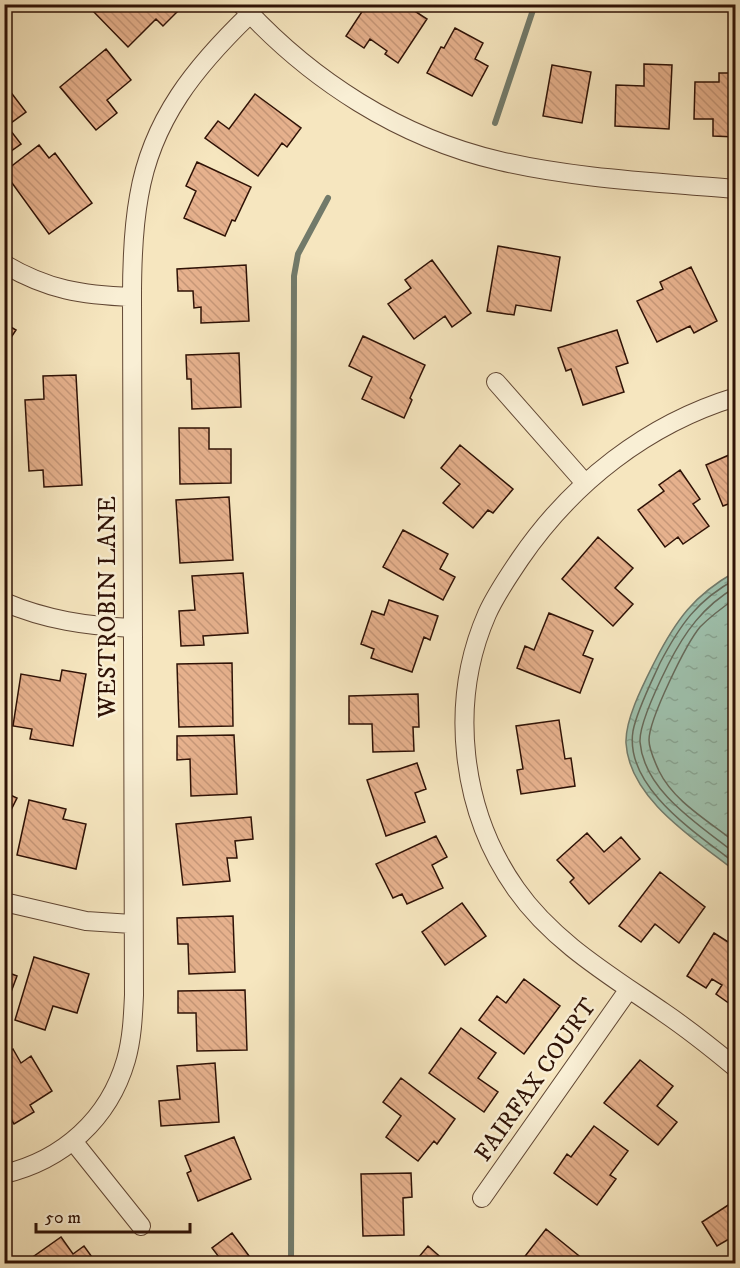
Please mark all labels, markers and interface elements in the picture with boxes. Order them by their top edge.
street label: WESTROBIN LANE [93,496,123,719]
street label: FAIRFAX COURT [468,993,604,1167]
scale bar [36,1196,190,1234]
text: 50 m [45,1207,81,1229]

